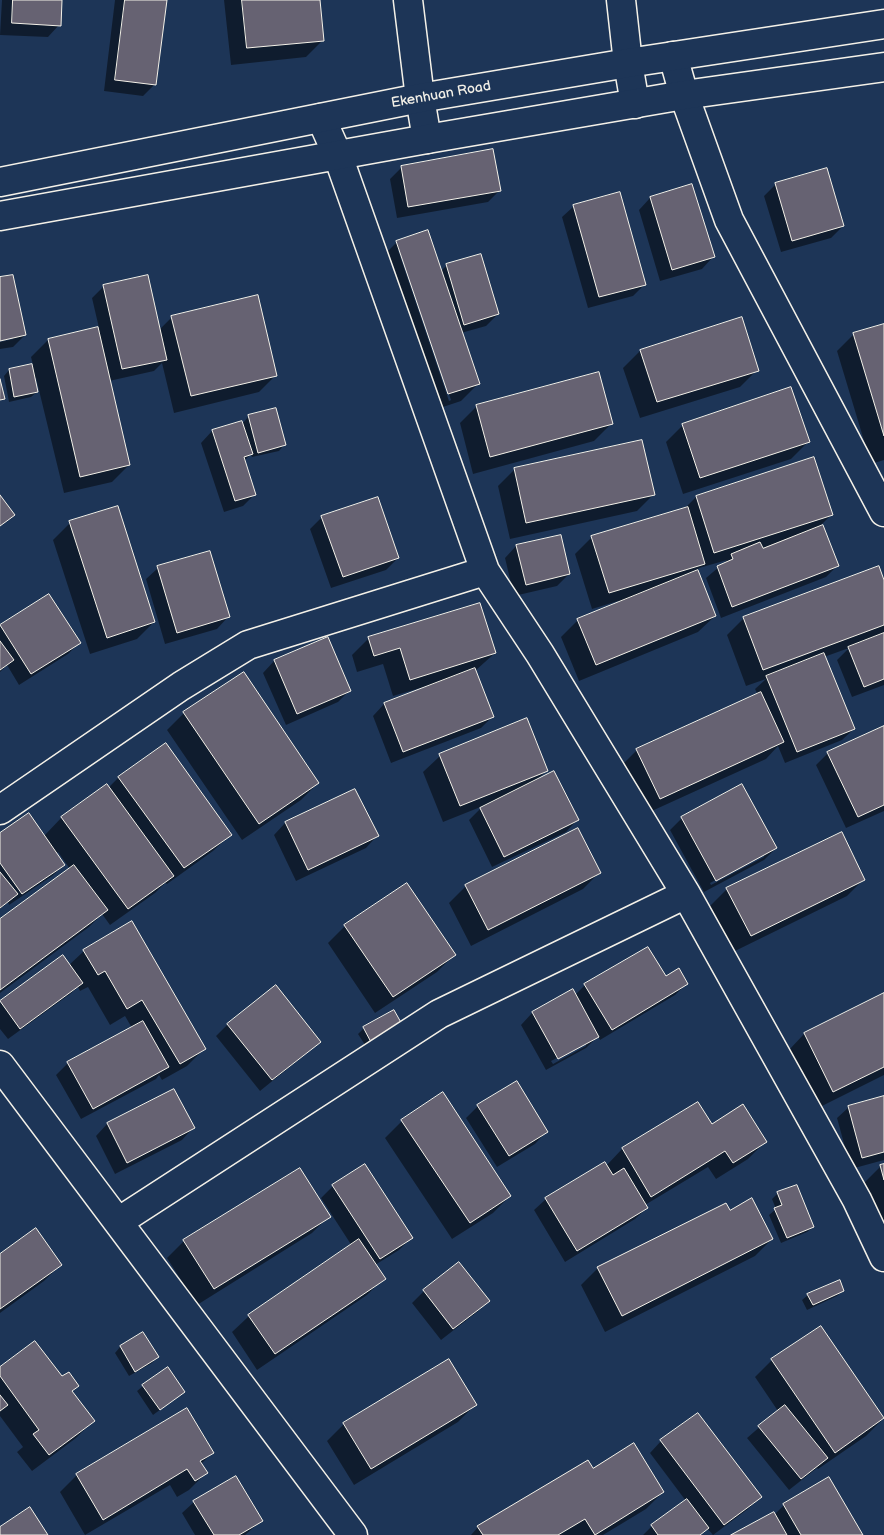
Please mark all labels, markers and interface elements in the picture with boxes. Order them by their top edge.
street label: Ekenhuan Road [390,78,492,112]

